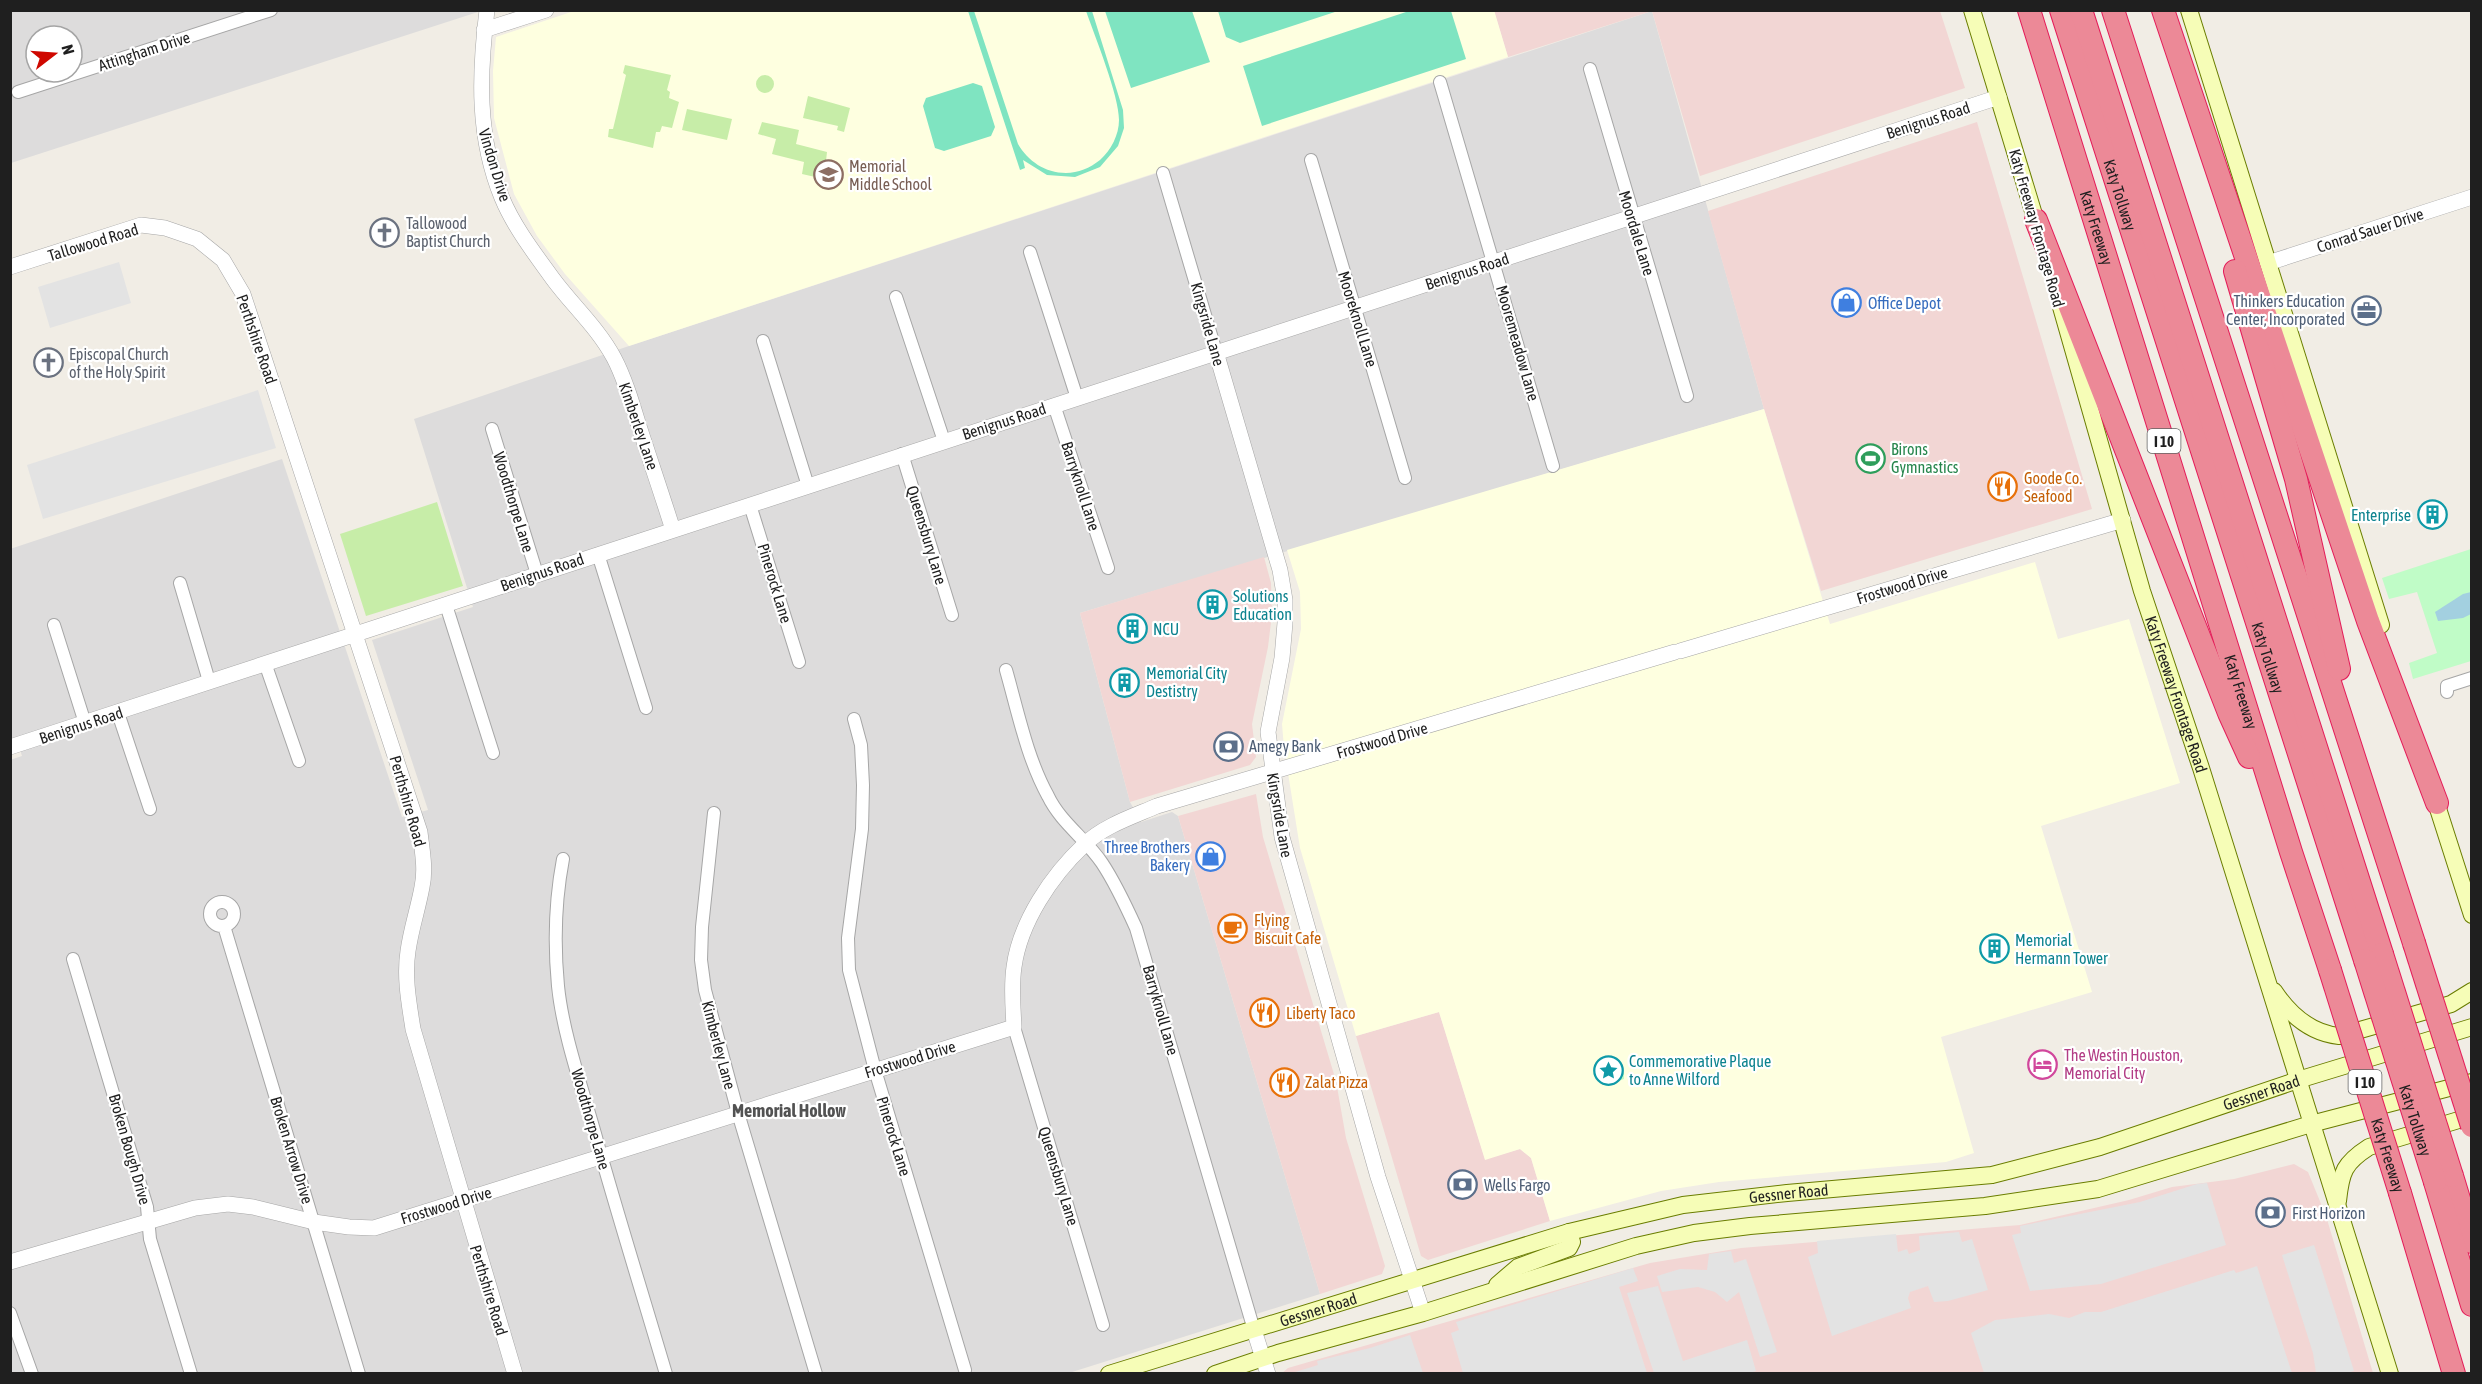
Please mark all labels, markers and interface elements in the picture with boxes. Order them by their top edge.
north arrow [24,24,84,84]
street label: Attingham Drive [96,28,192,75]
text: N [58,42,78,57]
street label: Benignus Road [1884,98,1972,143]
street label: Vindon Drive [475,126,515,204]
street label: Katy Freeway Frontage Road [2005,147,2068,310]
place label: Memorial Middle School [849,157,933,193]
street label: Katy Tollway [2100,157,2140,233]
school or university icon: Memorial Middle School [812,159,844,191]
street label: Moordale Lane [1616,188,1658,278]
street label: Katy Freeway [2077,188,2117,268]
street label: Conrad Sauer Drive [2314,204,2426,256]
place label: Tallowood Baptist Church [406,214,490,251]
church icon: Tallowood Baptist Church [369,216,401,248]
street label: Tallowood Road [46,220,140,264]
street label: Benignus Road [1423,249,1511,294]
street label: Mooreknoll Lane [1335,269,1381,369]
street label: Kingsride Lane [1187,280,1228,368]
street label: Mooremeadow Lane [1493,283,1543,403]
shop icon: Office Depot [1831,287,1863,319]
street label: Perthshire Road [233,292,281,386]
place label: Thinkers Education Center, Incorporated [2226,292,2345,329]
place label: Office Depot [1868,294,1941,313]
office icon: Thinkers Education Center, Incorporated [2350,294,2382,326]
place label: Episcopal Church of the Holy Spirit [69,345,169,382]
church icon: Episcopal Church of the Holy Spirit [32,347,64,379]
street label: Kimberley Lane [615,380,662,472]
street label: Benignus Road [960,399,1048,444]
road number: I 10 [2148,429,2180,453]
street label: Barryknoll Lane [1057,439,1104,533]
place label: Birons Gymnastics [1891,440,1959,477]
sports icon: Birons Gymnastics [1854,442,1886,474]
street label: Woodthorpe Lane [489,450,538,555]
place label: Goode Co. Seafood [2024,469,2082,505]
restaurant icon: Goode Co. Seafood [1987,471,2019,503]
street label: Queensbury Lane [902,483,951,587]
building icon: Enterprise [2416,499,2448,531]
place label: Enterprise [2351,506,2411,525]
street label: Pinerock Lane [754,541,796,625]
street label: Benignus Road [498,549,586,596]
street label: Frostwood Drive [1854,563,1950,607]
place label: Solutions Education [1233,587,1292,623]
building icon: Solutions Education [1196,589,1228,621]
building icon: NCU [1116,613,1148,645]
street label: Katy Freeway Frontage Road [2142,613,2211,775]
place label: NCU [1153,620,1179,638]
street label: Katy Tollway [2248,620,2288,696]
street label: Katy Freeway [2221,652,2261,732]
place label: Memorial City Destistry [1146,664,1228,701]
building icon: Memorial City Destistry [1109,666,1141,698]
street label: Benignus Road [37,703,125,748]
street label: Frostwood Drive [1334,718,1430,762]
bank icon: Amegy Bank [1212,730,1244,762]
place label: Amegy Bank [1249,737,1321,756]
street label: Perthshire Road [386,753,430,849]
street label: Kingsride Lane [1263,771,1296,859]
place label: Three Brothers Bakery [1104,838,1190,875]
shop icon: Three Brothers Bakery [1195,840,1227,872]
place label: Flying Biscuit Cafe [1254,911,1321,947]
cafe icon: Flying Biscuit Cafe [1217,913,1249,945]
place label: Memorial Hermann Tower [2015,931,2108,967]
building icon: Memorial Hermann Tower [1978,933,2010,965]
street label: Barryknoll Lane [1139,963,1182,1057]
restaurant icon: Liberty Taco [1249,997,1281,1029]
street label: Kimberley Lane [698,999,739,1092]
place label: Liberty Taco [1286,1004,1355,1023]
street label: Frostwood Drive [862,1037,958,1081]
place label: The Westin Houston, Memorial City [2064,1046,2183,1083]
hotel icon: The Westin Houston, Memorial City [2027,1048,2059,1080]
place label: Commemorative Plaque to Anne Wilford [1629,1052,1771,1088]
place icon: Commemorative Plaque to Anne Wilford [1592,1054,1624,1086]
restaurant icon: Zalat Pizza [1268,1066,1300,1098]
street label: Woodthorpe Lane [567,1067,614,1172]
road number: I 10 [2348,1070,2382,1094]
street label: Gessner Road [2221,1071,2302,1114]
place label: Zalat Pizza [1305,1073,1368,1091]
street label: Katy Tollway [2396,1082,2435,1159]
street label: Broken Bough Drive [105,1091,154,1207]
street label: Broken Arrow Drive [267,1094,317,1206]
street label: Pinerock Lane [873,1094,915,1178]
district label: Memorial Hollow [732,1100,846,1121]
street label: Katy Freeway [2368,1116,2408,1195]
street label: Queensbury Lane [1034,1124,1083,1228]
bank icon: Wells Fargo [1447,1169,1479,1201]
place label: Wells Fargo [1484,1176,1551,1195]
street label: Gessner Road [1748,1180,1829,1206]
street label: Frostwood Drive [398,1183,494,1227]
bank icon: First Horizon [2255,1197,2287,1229]
place label: First Horizon [2292,1204,2365,1222]
street label: Perthshire Road [467,1243,511,1337]
street label: Gessner Road [1278,1289,1359,1330]

